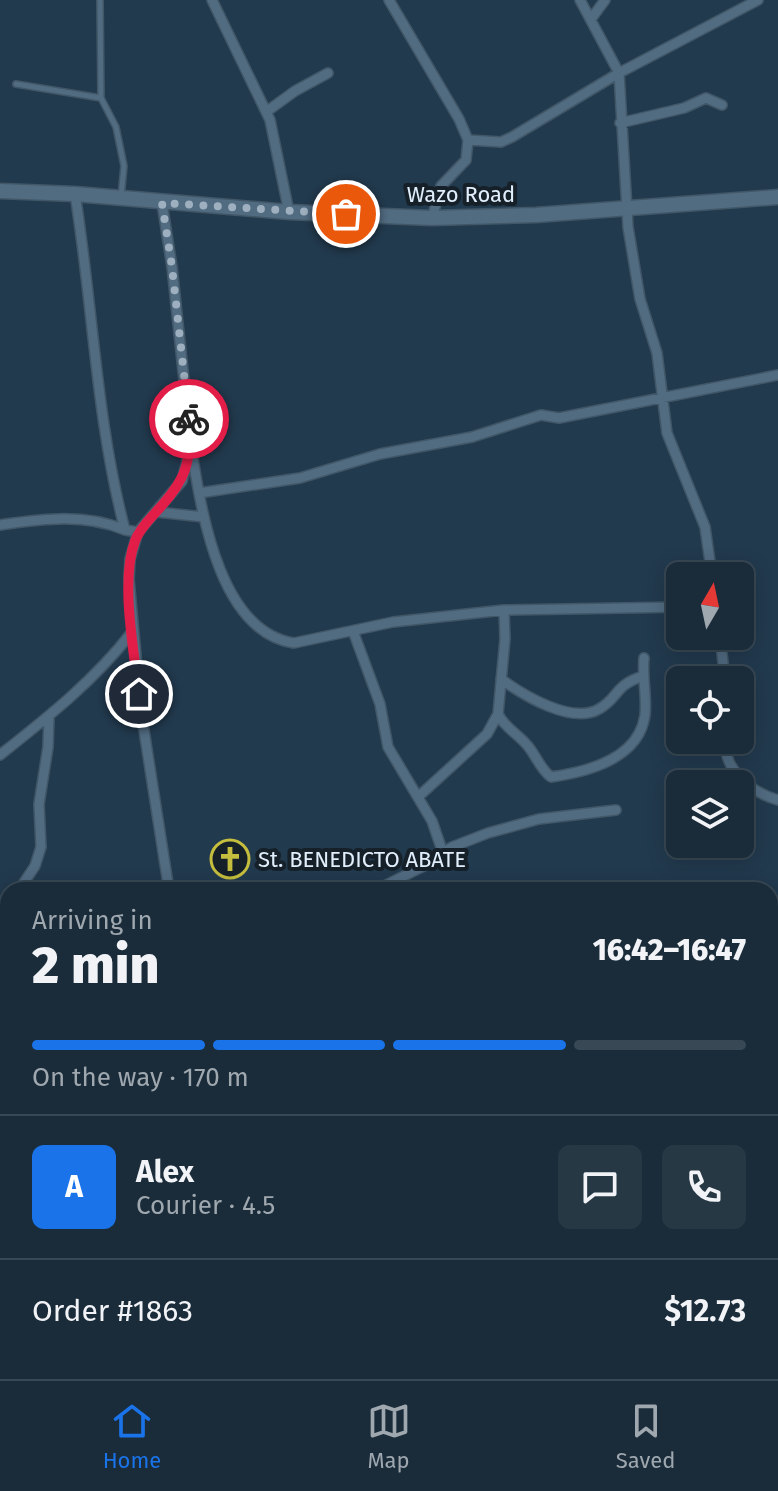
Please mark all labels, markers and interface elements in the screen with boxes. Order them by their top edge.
pin [312,180,380,248]
street label: Wazo Road [407,181,515,208]
icon: bag [324,192,368,236]
courier [149,379,229,459]
icon: bike [167,397,211,441]
north arrow [666,562,754,650]
map controls [666,562,754,858]
pin [105,660,173,728]
button: locate [666,666,754,754]
icon: home [117,672,161,716]
button: layers [666,770,754,858]
church icon: St. BENEDICTO ABATE [209,838,251,880]
place label: St. BENEDICTO ABATE [258,846,466,873]
text: Arriving in [32,905,153,936]
text: 16:42–16:47 [593,932,746,968]
text: 2 min [32,934,159,997]
text: On the way · 170 m [32,1062,249,1093]
button: chat [558,1145,642,1229]
button: phone [662,1145,746,1229]
text: Alex [136,1154,194,1190]
text: A [65,1169,83,1205]
text: Courier · 4.5 [136,1190,275,1221]
text: Order #1863 [32,1293,193,1329]
text: $12.73 [665,1293,746,1329]
tab: Home [103,1399,161,1474]
tab: Map [367,1399,411,1474]
tab: Saved [616,1399,675,1474]

